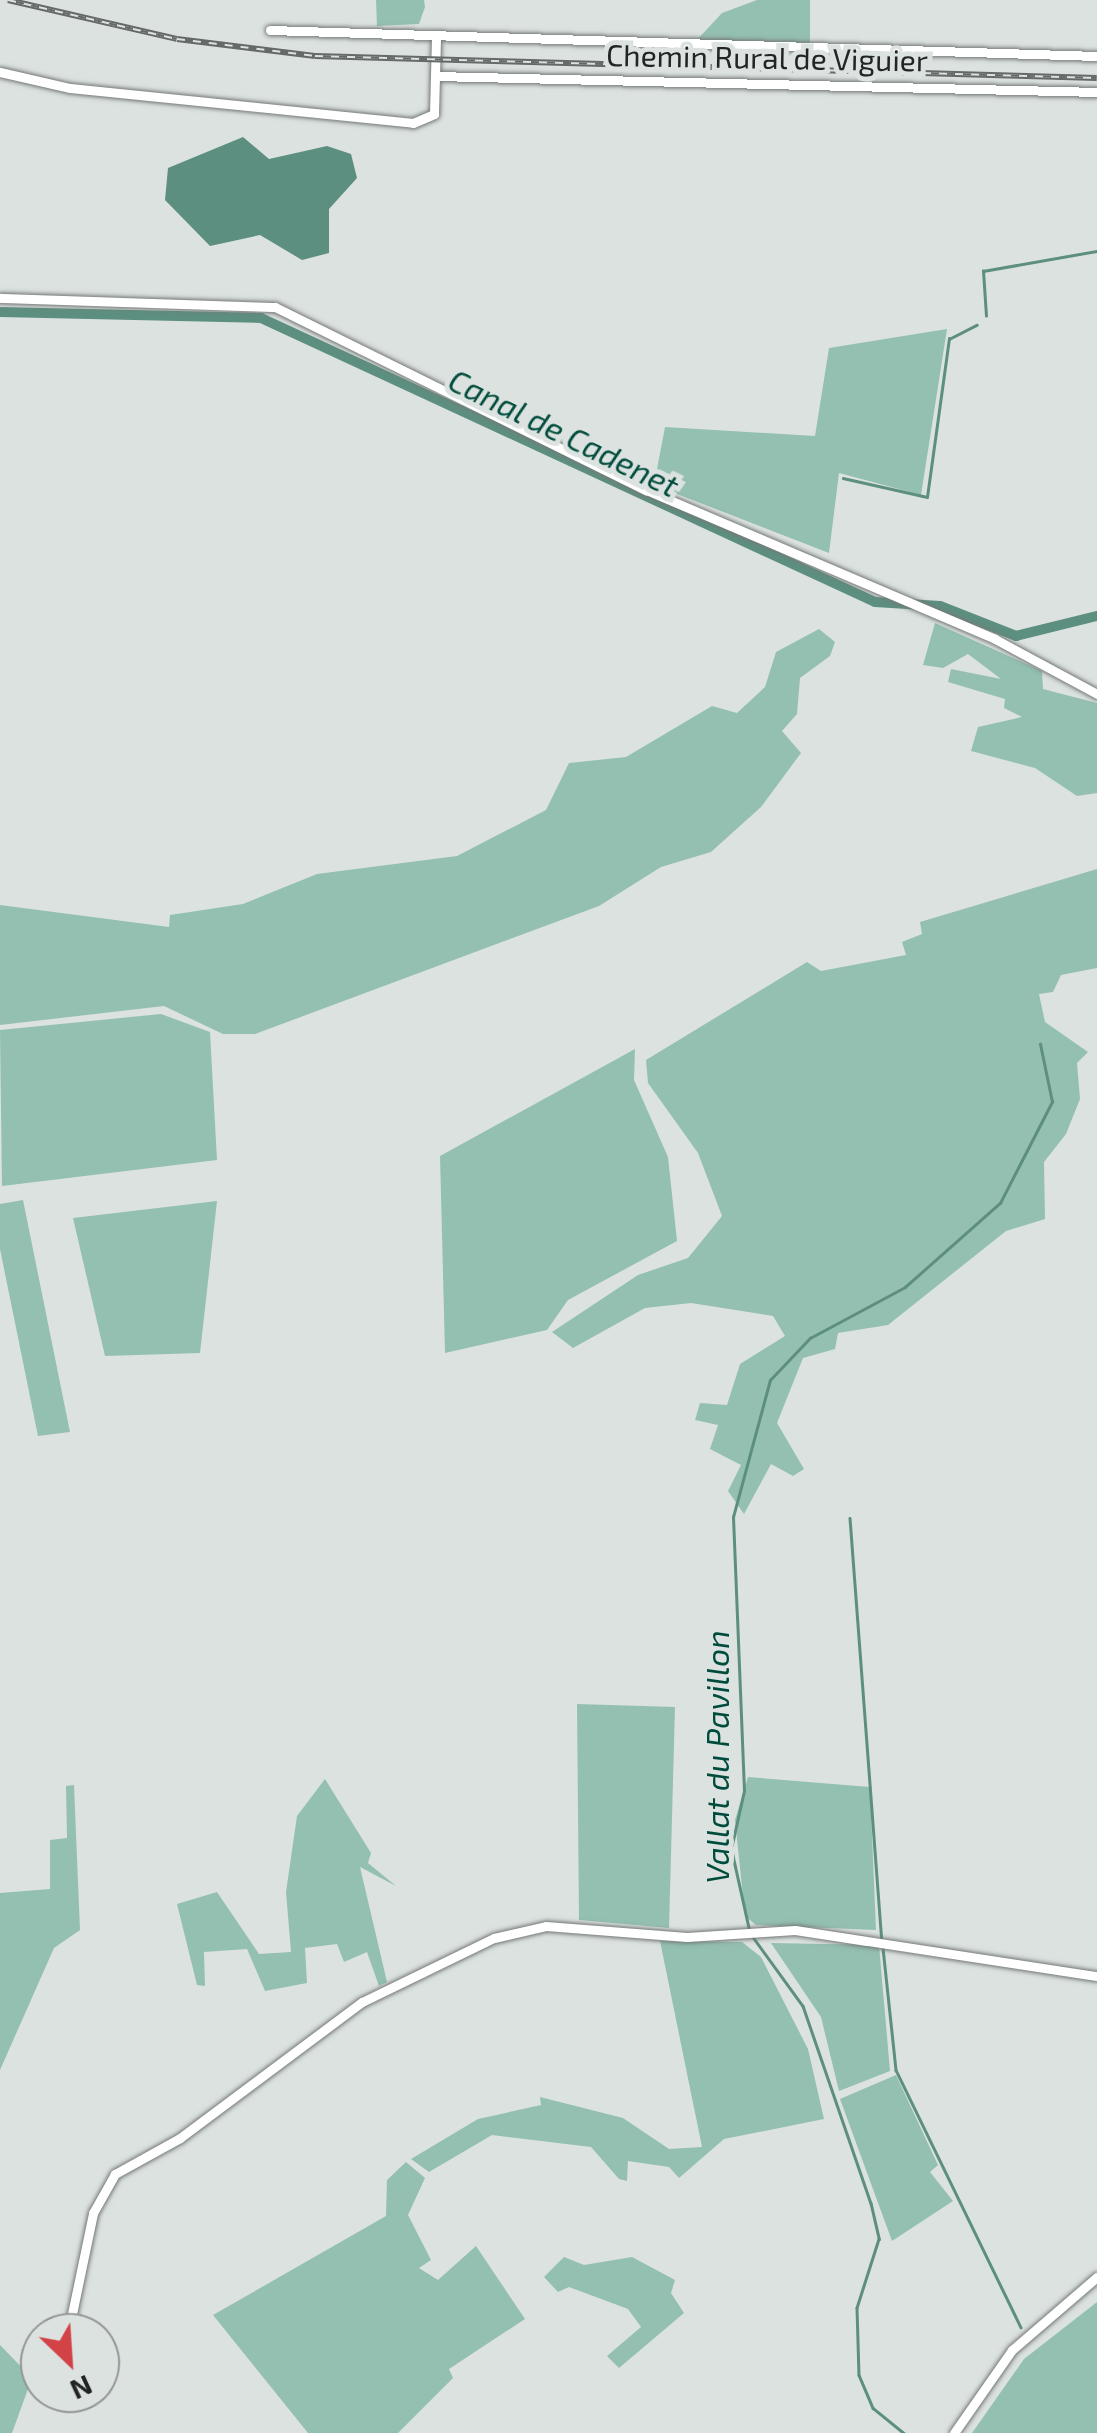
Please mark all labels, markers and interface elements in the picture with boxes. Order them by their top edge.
street label: Chemin Rural de Viguier [605,36,929,78]
water label: Canal de Cadenet [442,360,686,504]
water label: Vallat du Pavillon [697,1630,735,1884]
north arrow [20,2313,120,2413]
text: N [65,2369,98,2408]

